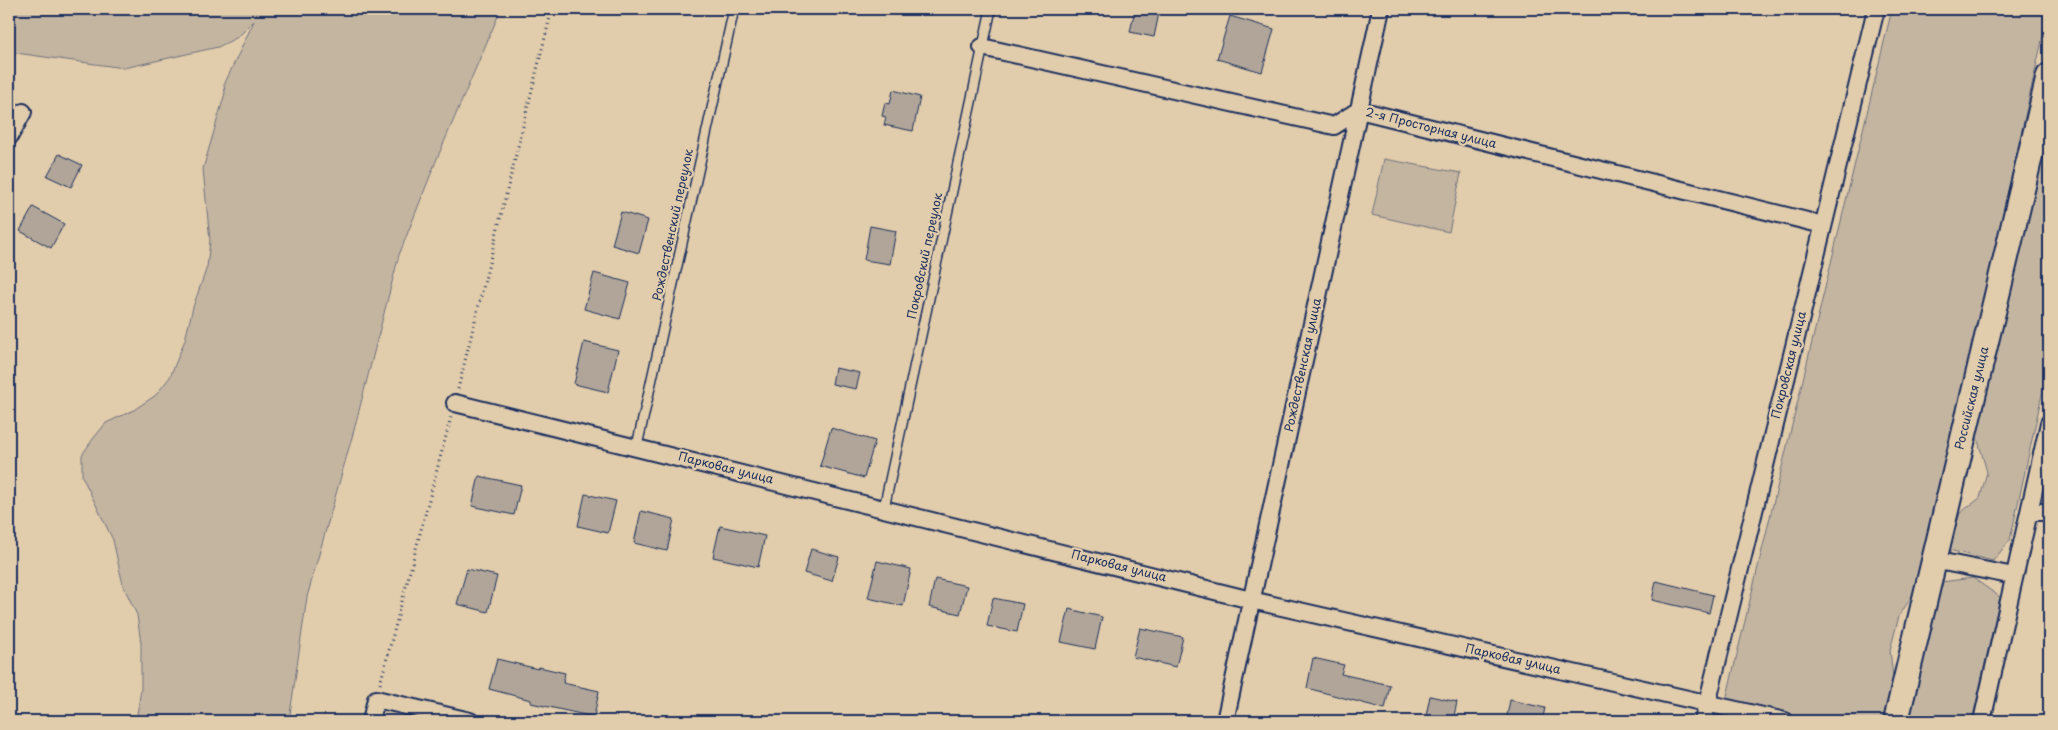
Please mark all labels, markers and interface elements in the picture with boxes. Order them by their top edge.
street label: 2-я Просторная улица [1364,102,1499,152]
street label: Рождественский переулок [647,146,697,302]
street label: Покровский переулок [902,190,946,321]
street label: Рождественская улица [1279,296,1325,433]
street label: Покровская улица [1766,309,1810,420]
street label: Российская улица [1949,344,1993,451]
street label: Парковая улица [677,446,776,488]
street label: Парковая улица [1070,544,1169,586]
street label: Парковая улица [1464,638,1563,678]

